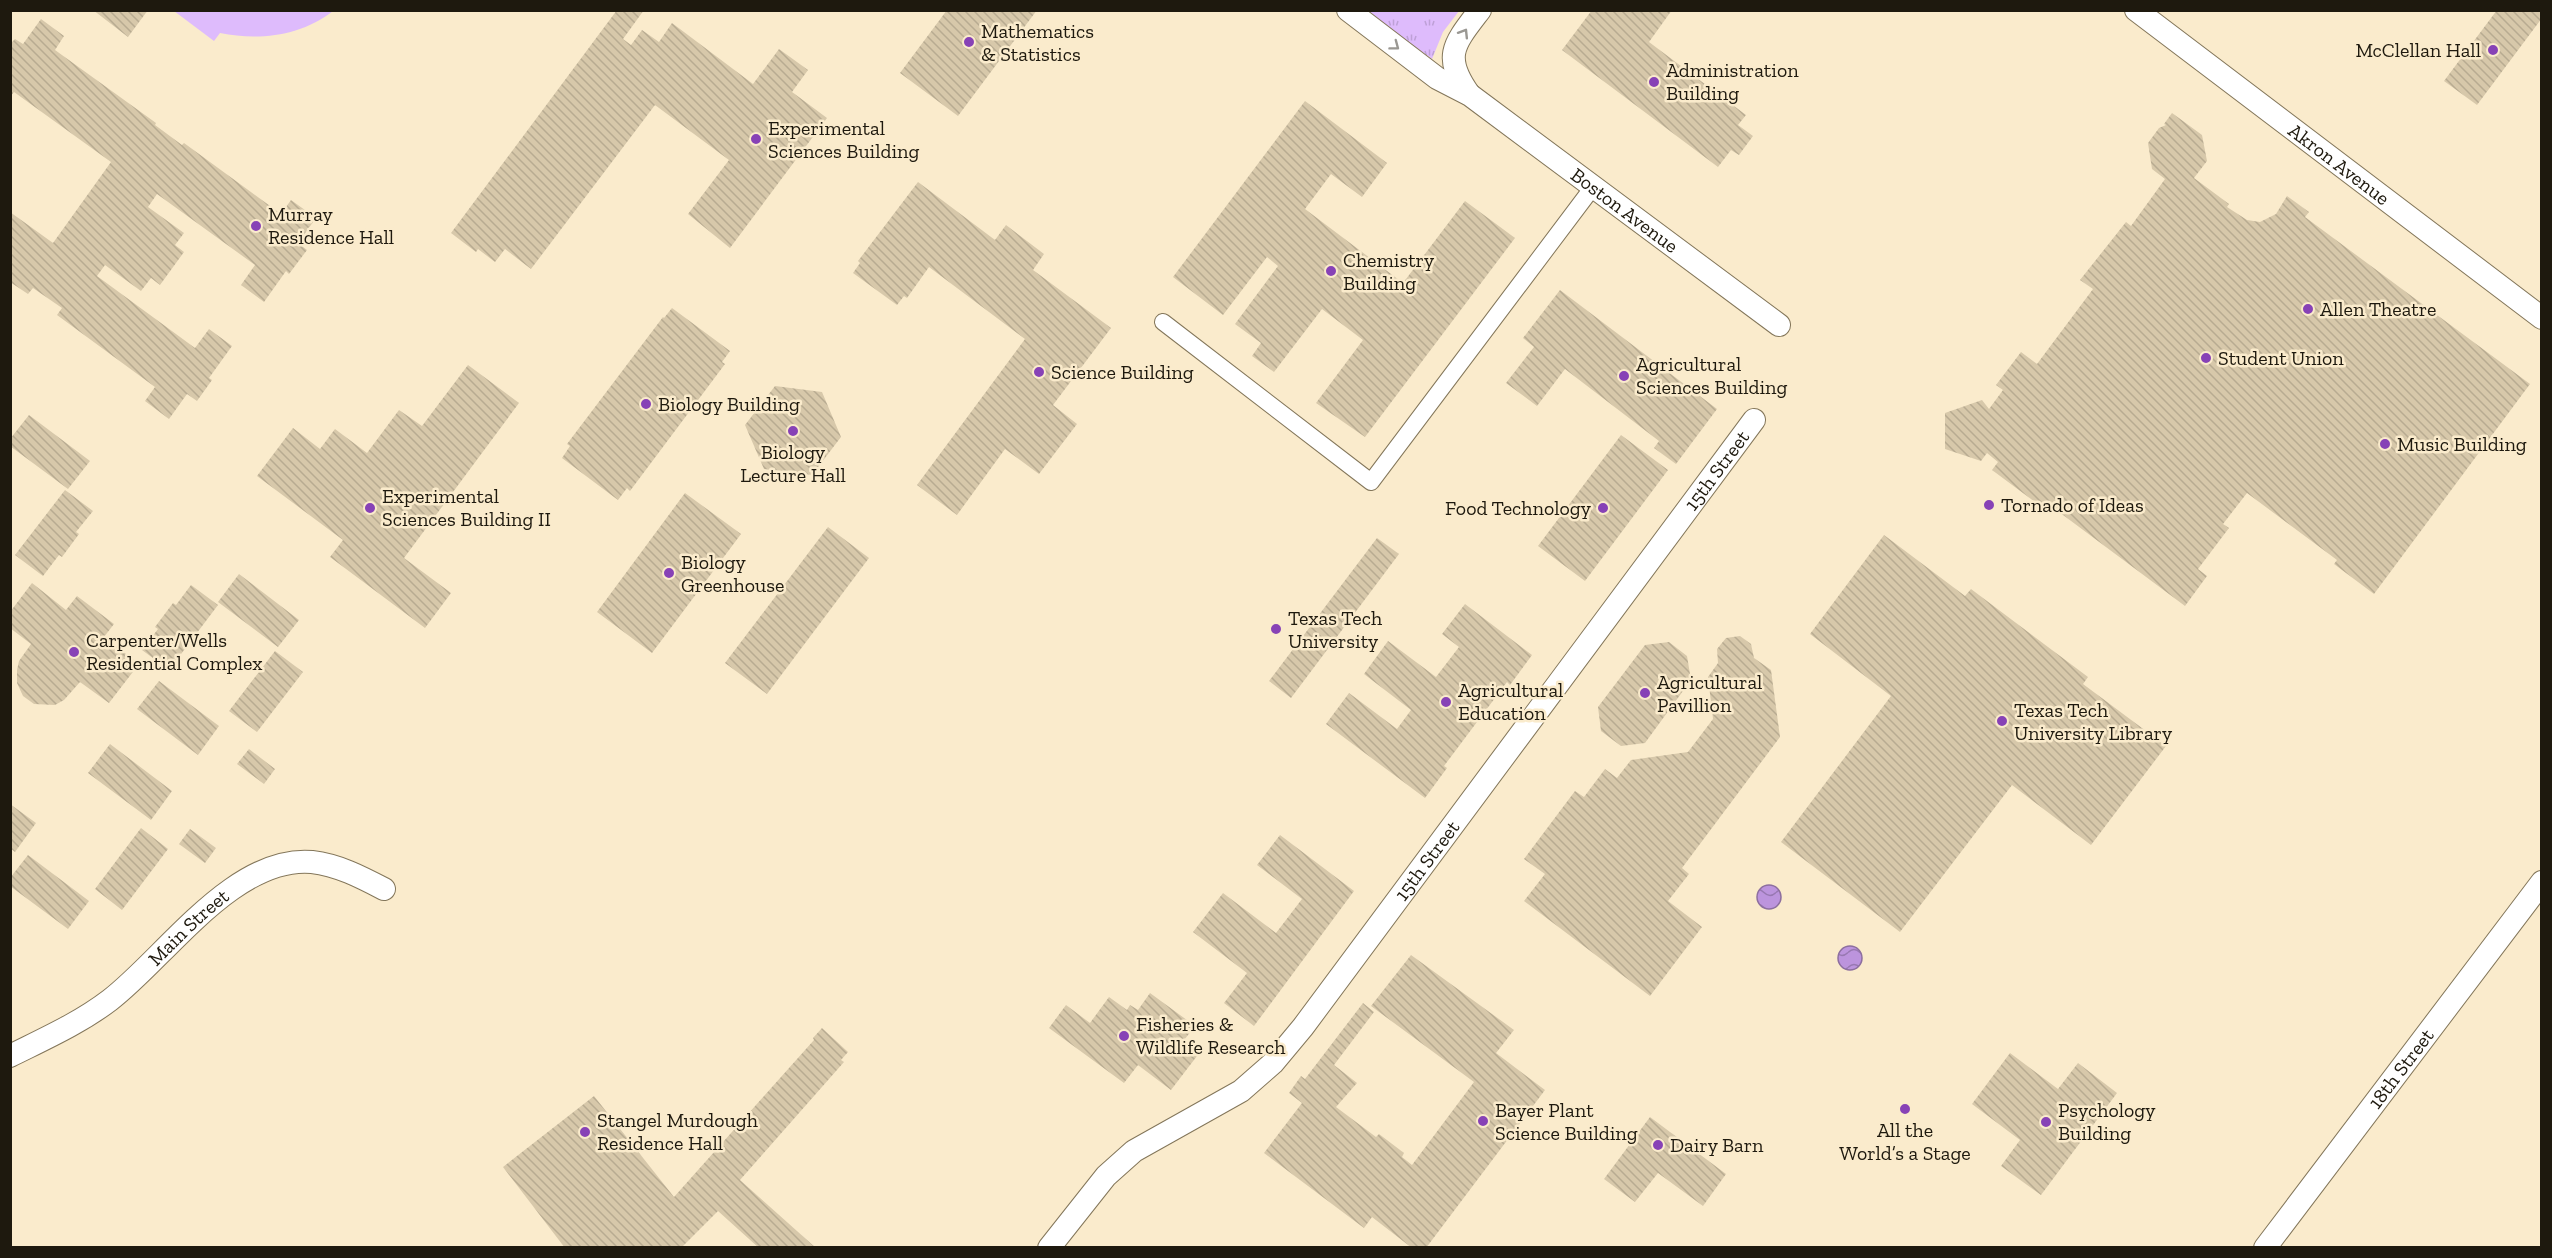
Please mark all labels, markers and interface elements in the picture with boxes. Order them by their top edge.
place label: Mathematics & Statistics [981,19,1094,66]
one-way arrow [1457,29,1468,40]
marker: Mathematics & Statistics [962,35,976,49]
one-way arrow [1388,38,1399,49]
place label: McClellan Hall [2355,38,2481,62]
marker: McClellan Hall [2486,43,2500,57]
place label: Administration Building [1666,58,1799,105]
marker: Administration Building [1647,75,1661,89]
place label: Experimental Sciences Building [768,116,920,163]
street label: Akron Avenue [2284,118,2395,210]
marker: Experimental Sciences Building [749,132,763,146]
street label: Boston Avenue [1566,162,1683,258]
place label: Murray Residence Hall [268,202,394,249]
marker: Murray Residence Hall [249,219,263,233]
place label: Chemistry Building [1343,248,1435,295]
marker: Chemistry Building [1324,264,1338,278]
place label: Allen Theatre [2320,297,2437,321]
marker: Allen Theatre [2301,302,2315,316]
place label: Student Union [2218,346,2344,370]
marker: Student Union [2199,351,2213,365]
place label: Agricultural Sciences Building [1636,352,1788,399]
place label: Science Building [1051,360,1194,384]
marker: Science Building [1032,365,1046,379]
marker: Agricultural Sciences Building [1617,369,1631,383]
place label: Biology Building [658,392,800,416]
marker: Biology Building [639,397,653,411]
marker: Biology Lecture Hall [786,424,800,438]
street label: 15th Street [1679,425,1755,515]
place label: Music Building [2397,432,2527,456]
marker: Music Building [2378,437,2392,451]
place label: Biology Lecture Hall [740,440,846,487]
place label: Experimental Sciences Building II [382,484,551,531]
place label: Tornado of Ideas [2001,493,2144,517]
place label: Food Technology [1445,496,1592,520]
marker: Tornado of Ideas [1982,498,1996,512]
marker: Experimental Sciences Building II [363,501,377,515]
marker: Food Technology [1596,501,1610,515]
place label: Biology Greenhouse [681,550,784,597]
marker: Biology Greenhouse [662,566,676,580]
place label: Texas Tech University [1288,606,1383,653]
marker: Texas Tech University [1269,622,1283,636]
place label: Carpenter/Wells Residential Complex [86,628,262,675]
marker: Carpenter/Wells Residential Complex [67,645,81,659]
place label: Agricultural Pavillion [1657,670,1762,717]
place label: Agricultural Education [1458,678,1563,725]
marker: Agricultural Pavillion [1638,686,1652,700]
marker: Agricultural Education [1439,695,1453,709]
place label: Texas Tech University Library [2014,698,2173,745]
marker: Texas Tech University Library [1995,714,2009,728]
street label: 15th Street [1389,815,1465,905]
street label: Main Street [143,883,234,970]
place label: Fisheries & Wildlife Research [1136,1012,1286,1059]
street label: 18th Street [2363,1023,2439,1113]
marker: Fisheries & Wildlife Research [1117,1029,1131,1043]
place label: Bayer Plant Science Building [1495,1098,1638,1145]
place label: Psychology Building [2058,1098,2156,1145]
marker: All the World’s a Stage [1898,1102,1912,1116]
place label: Stangel Murdough Residence Hall [597,1108,759,1155]
marker: Bayer Plant Science Building [1476,1114,1490,1128]
marker: Psychology Building [2039,1115,2053,1129]
place label: All the World’s a Stage [1839,1118,1971,1165]
marker: Stangel Murdough Residence Hall [578,1125,592,1139]
place label: Dairy Barn [1670,1133,1764,1157]
marker: Dairy Barn [1651,1138,1665,1152]

